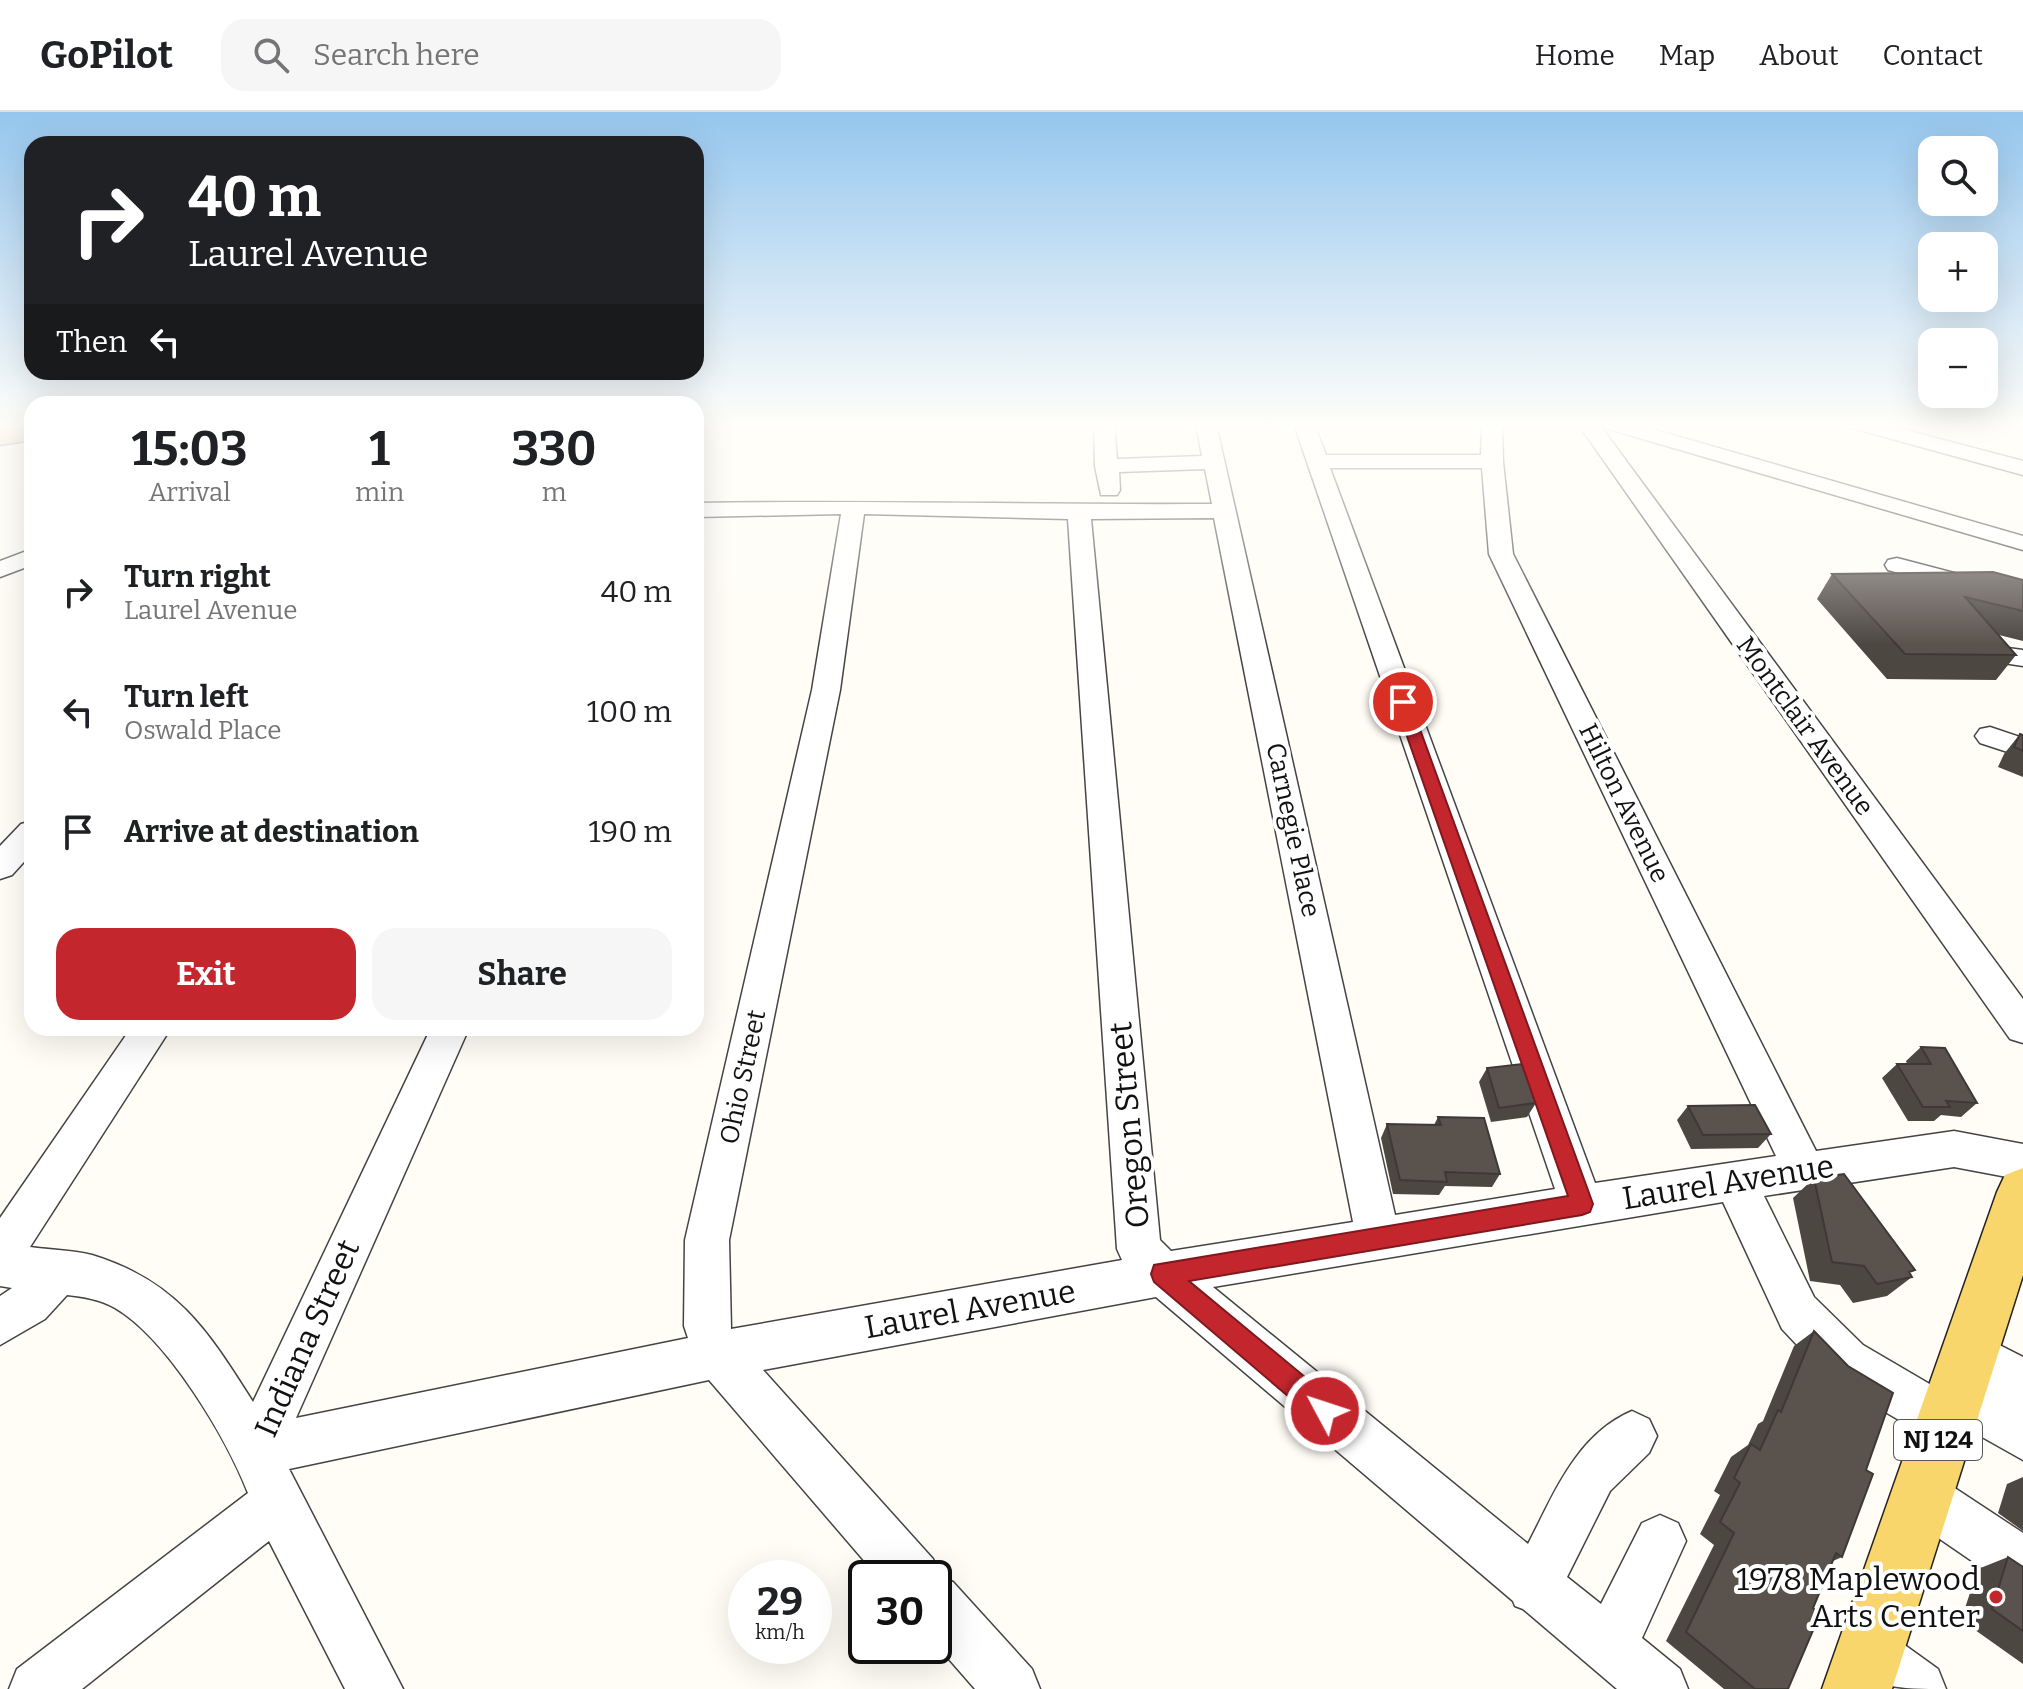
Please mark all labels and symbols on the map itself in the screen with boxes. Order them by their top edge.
street label: Montclair Avenue [1730,631,1880,821]
pin [1369,668,1437,736]
street label: Hilton Avenue [1572,718,1676,888]
street label: Carnegie Place [1259,740,1327,920]
street label: Ohio Street [714,1006,772,1147]
street label: Oregon Street [1101,1020,1157,1230]
street label: Laurel Avenue [1620,1147,1836,1217]
street label: Indiana Street [247,1233,368,1442]
street label: Laurel Avenue [862,1272,1078,1346]
position arrow [1283,1369,1367,1453]
road number: NJ 124 [1894,1420,1982,1460]
speed limit sign: 30 [848,1560,952,1664]
place label: 1978 Maplewood Arts Center [1736,1560,1980,1635]
marker: 1978 Maplewood Arts Center [1987,1588,2005,1606]

